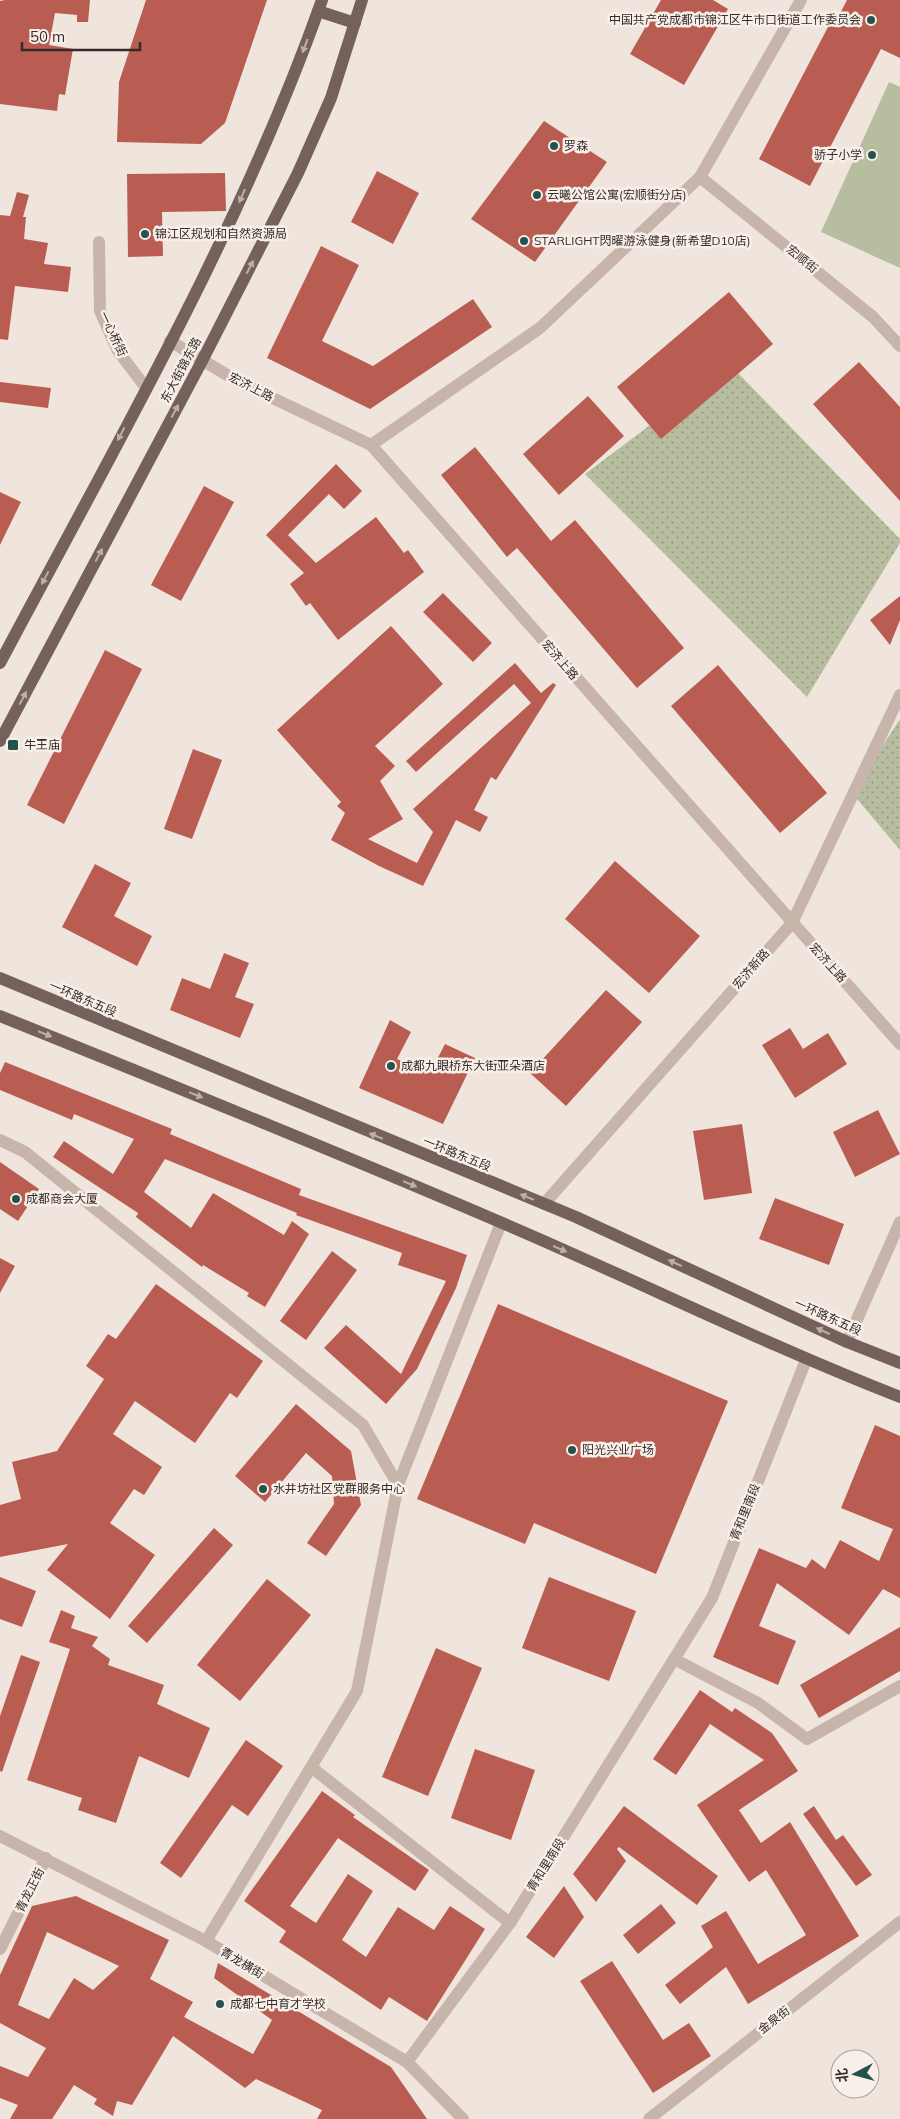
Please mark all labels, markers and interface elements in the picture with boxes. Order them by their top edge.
place label: 中国共产党成都市锦江区牛市口街道工作委员会 [609,12,861,27]
marker: 中国共产党成都市锦江区牛市口街道工作委员会 [865,14,877,26]
scale bar [22,20,140,52]
text: 50 m [30,27,65,46]
one-way arrow [301,39,309,54]
place label: 罗森 [564,138,588,153]
marker: 罗森 [548,140,560,152]
place label: 骄子小学 [814,147,862,162]
marker: 骄子小学 [866,149,878,161]
place label: 云曦公馆公寓(宏顺街分店) [547,187,687,202]
one-way arrow [238,189,246,203]
marker: 云曦公馆公寓(宏顺街分店) [531,189,543,201]
place label: 锦江区规划和自然资源局 [155,226,287,241]
marker: 锦江区规划和自然资源局 [139,228,151,240]
place label: STARLIGHT閃曜游泳健身(新希望D10店) [534,233,751,248]
marker: STARLIGHT閃曜游泳健身(新希望D10店) [518,235,530,247]
street label: 宏顺街 [784,241,821,276]
one-way arrow [246,260,254,274]
street label: 一心桥街 [97,309,130,359]
street label: 东大街锦东路 [157,334,204,405]
street label: 宏济上路 [226,369,276,404]
one-way arrow [171,404,179,418]
one-way arrow [117,427,125,441]
one-way arrow [95,547,103,562]
one-way arrow [41,570,49,585]
street label: 宏济上路 [539,637,582,683]
one-way arrow [19,691,27,705]
place label: 牛王庙 [24,737,60,752]
marker: 牛王庙 [6,738,20,752]
street label: 宏济上路 [807,940,850,986]
street label: 宏济新路 [729,946,772,992]
street label: 一环路东五段 [47,978,119,1020]
one-way arrow [38,1030,53,1038]
place label: 成都九眼桥东大街亚朵酒店 [401,1058,545,1073]
marker: 成都九眼桥东大街亚朵酒店 [385,1060,397,1072]
one-way arrow [189,1091,204,1099]
one-way arrow [369,1131,383,1139]
street label: 一环路东五段 [421,1133,493,1174]
one-way arrow [403,1181,418,1189]
place label: 成都商会大厦 [26,1191,98,1206]
marker: 成都商会大厦 [10,1193,22,1205]
one-way arrow [519,1193,534,1200]
one-way arrow [553,1245,567,1253]
one-way arrow [668,1258,682,1266]
street label: 一环路东五段 [792,1295,864,1338]
one-way arrow [816,1326,830,1334]
place label: 阳光兴业广场 [582,1442,654,1457]
marker: 阳光兴业广场 [566,1444,578,1456]
place label: 水井坊社区党群服务中心 [273,1481,405,1496]
street label: 青和里南段 [726,1481,763,1542]
marker: 水井坊社区党群服务中心 [257,1483,269,1495]
street label: 青和里南段 [523,1835,568,1894]
street label: 青龙正街 [12,1865,47,1915]
street label: 青龙横街 [218,1944,267,1981]
place label: 成都七中育才学校 [230,1996,326,2011]
marker: 成都七中育才学校 [214,1998,226,2010]
street label: 金泉街 [755,2003,792,2037]
north arrow [830,2049,880,2099]
text: 北 [832,2067,852,2083]

